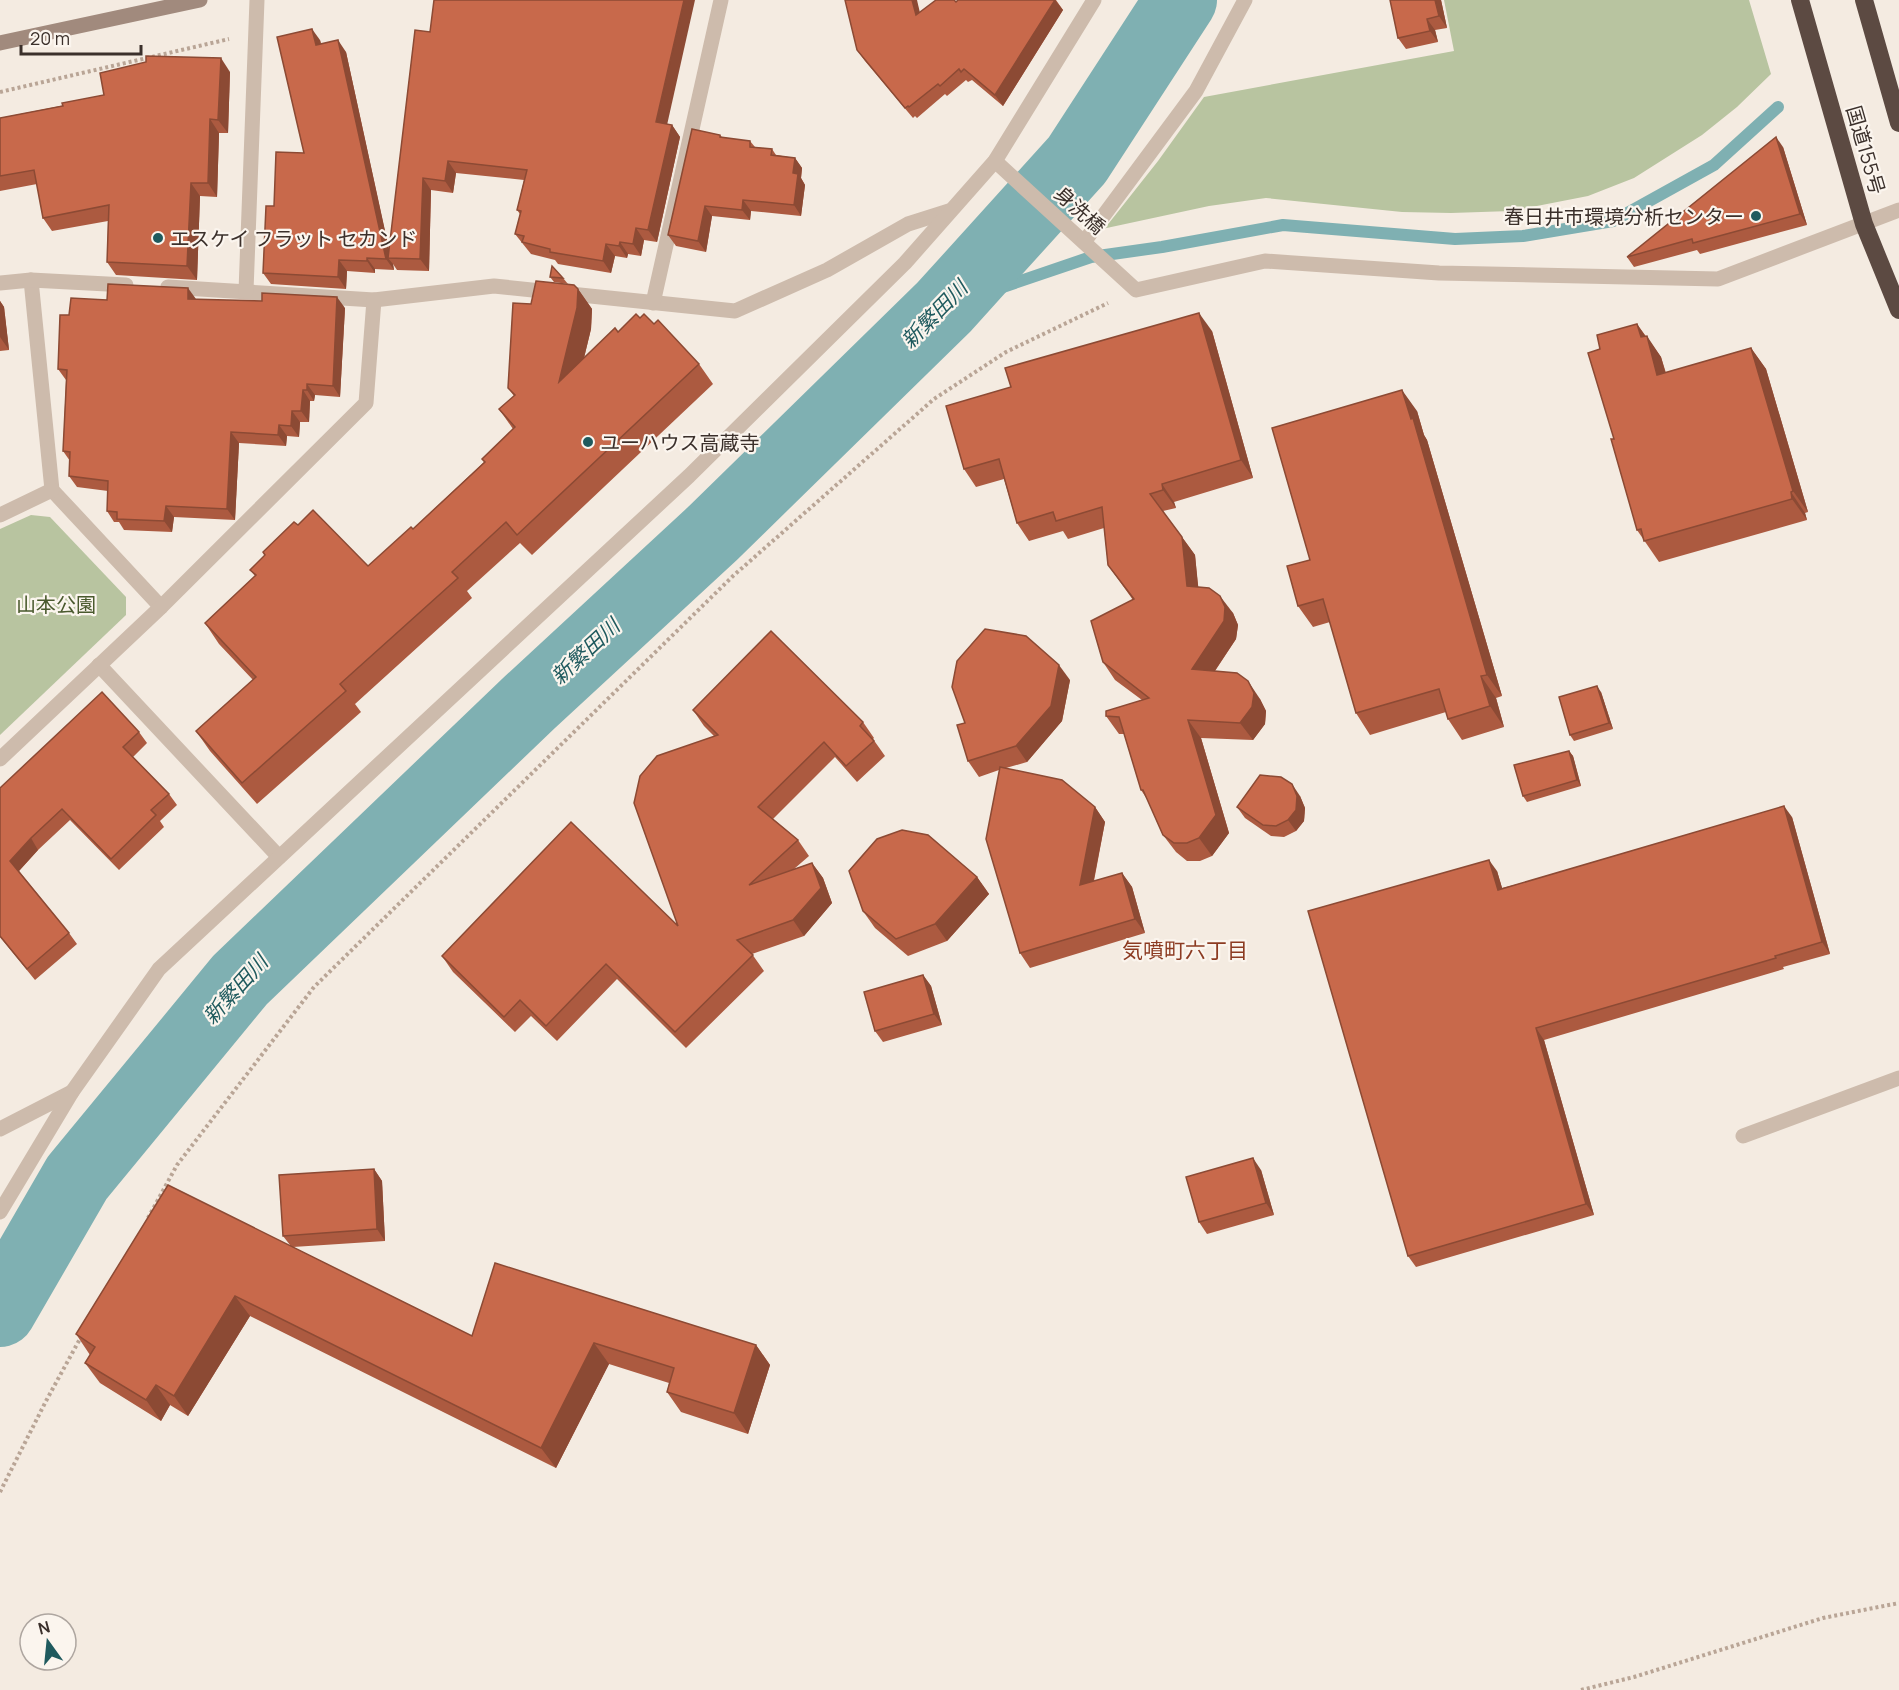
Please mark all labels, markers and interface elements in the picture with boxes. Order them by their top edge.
scale bar [21,18,141,56]
text: 20 m [30,26,70,50]
street label: 国道155号 [1840,103,1892,197]
street label: 身洗橋 [1049,180,1111,240]
place label: 春日井市環境分析センター [1504,203,1744,230]
marker: 春日井市環境分析センター [1749,209,1763,223]
place label: エスケイ フラット セカンド [170,225,418,252]
marker: エスケイ フラット セカンド [151,231,165,245]
water label: 新繁田川 [895,273,975,354]
place label: ユーハウス高蔵寺 [600,429,760,456]
marker: ユーハウス高蔵寺 [581,435,595,449]
park label: 山本公園 [16,591,96,618]
water label: 新繁田川 [545,611,627,690]
district label: 気噴町六丁目 [1122,936,1248,964]
water label: 新繁田川 [196,947,275,1030]
north arrow [18,1612,78,1672]
text: N [36,1615,53,1640]

